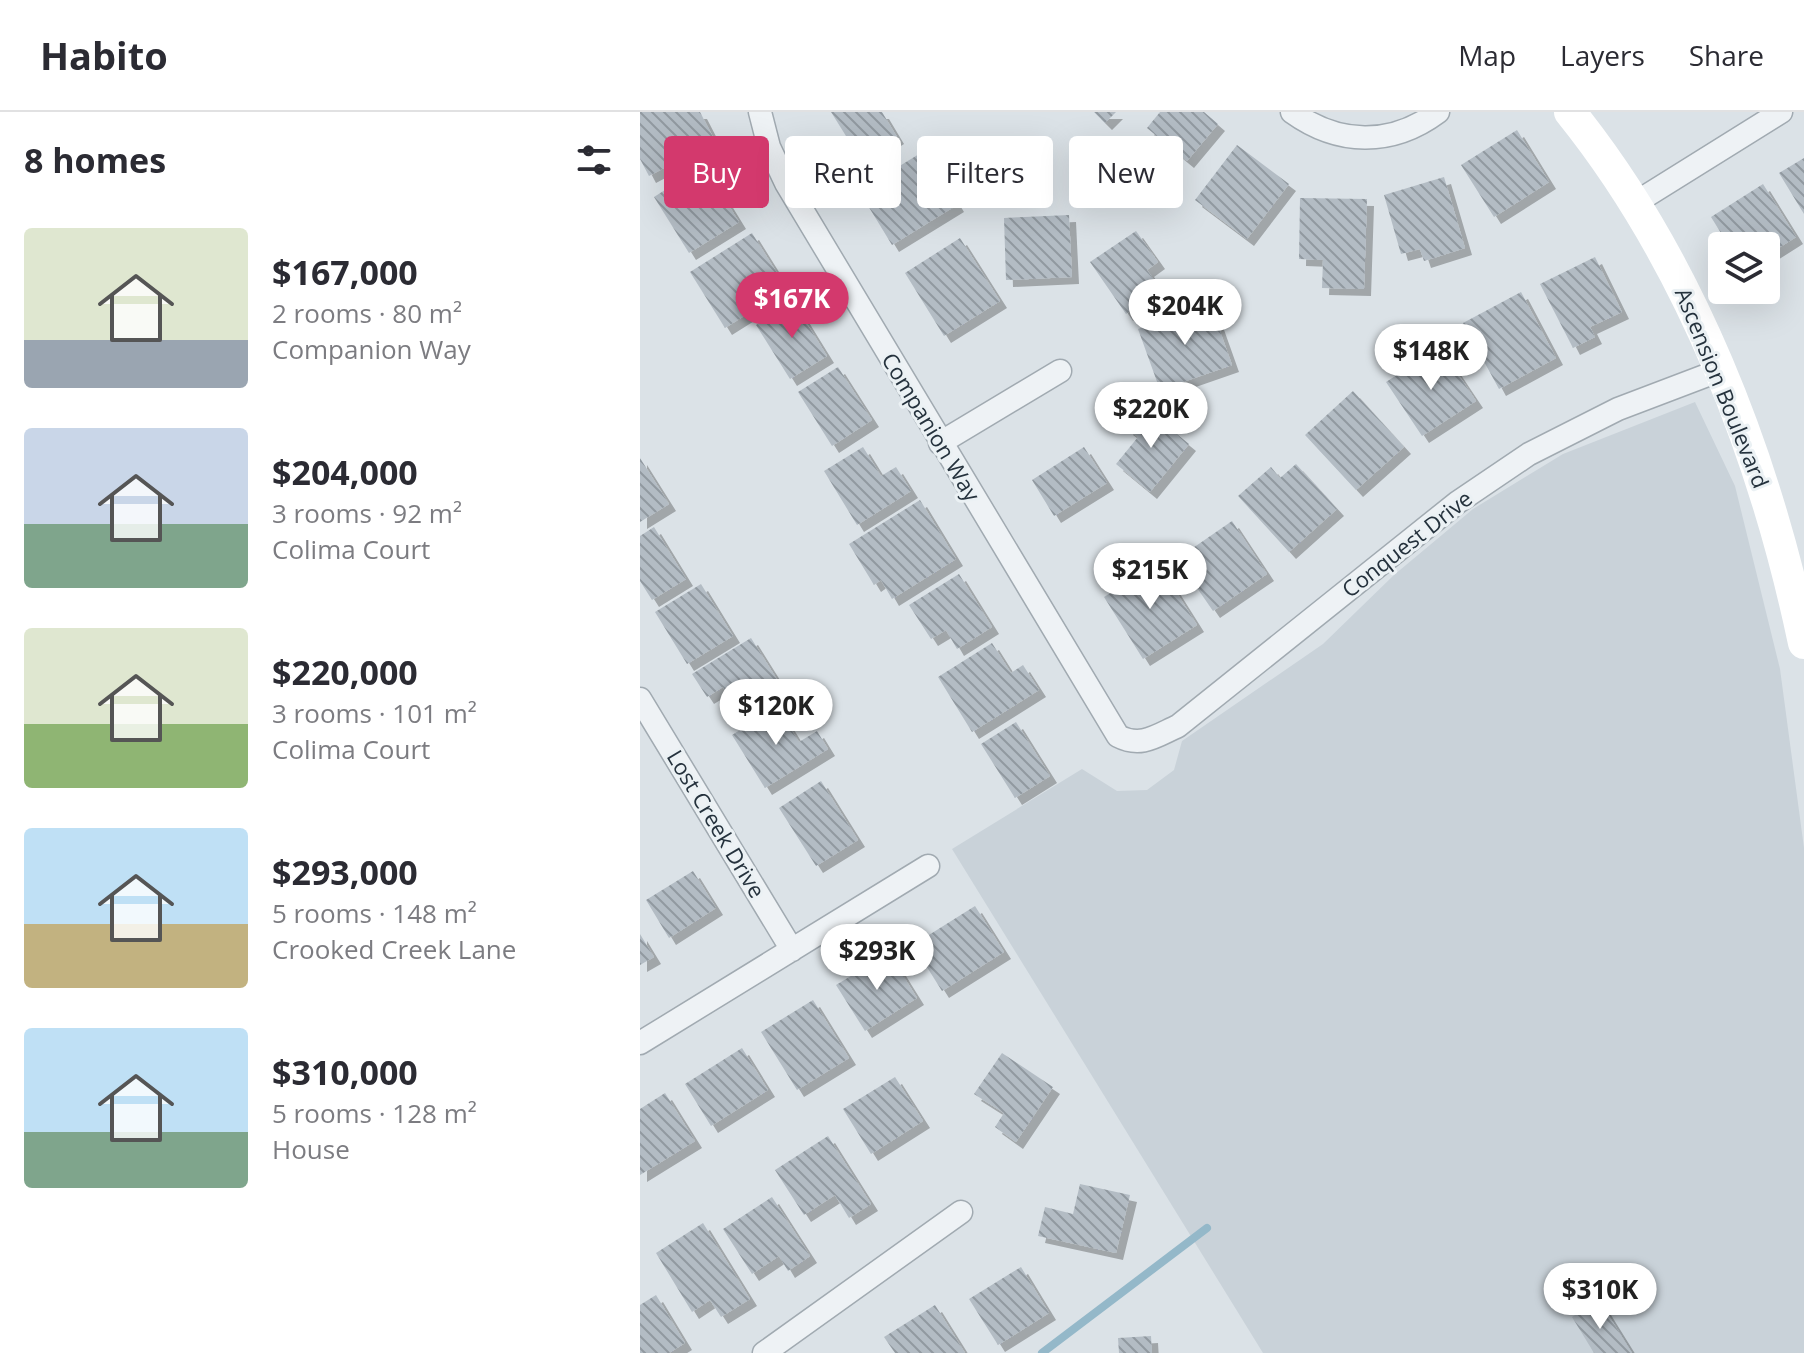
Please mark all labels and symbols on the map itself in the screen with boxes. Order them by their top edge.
pin: $167K [736,272,848,340]
pin: $204K [1129,279,1241,347]
street label: Ascension Boulevard [1669,283,1777,492]
pin: $148K [1375,324,1487,392]
street label: Companion Way [876,347,989,507]
pin: $220K [1095,382,1207,450]
street label: Conquest Drive [1335,483,1478,604]
pin: $215K [1094,543,1206,611]
pin: $120K [720,679,832,747]
street label: Lost Creek Drive [661,744,773,903]
pin: $293K [821,924,933,992]
pin: $310K [1544,1263,1656,1331]

